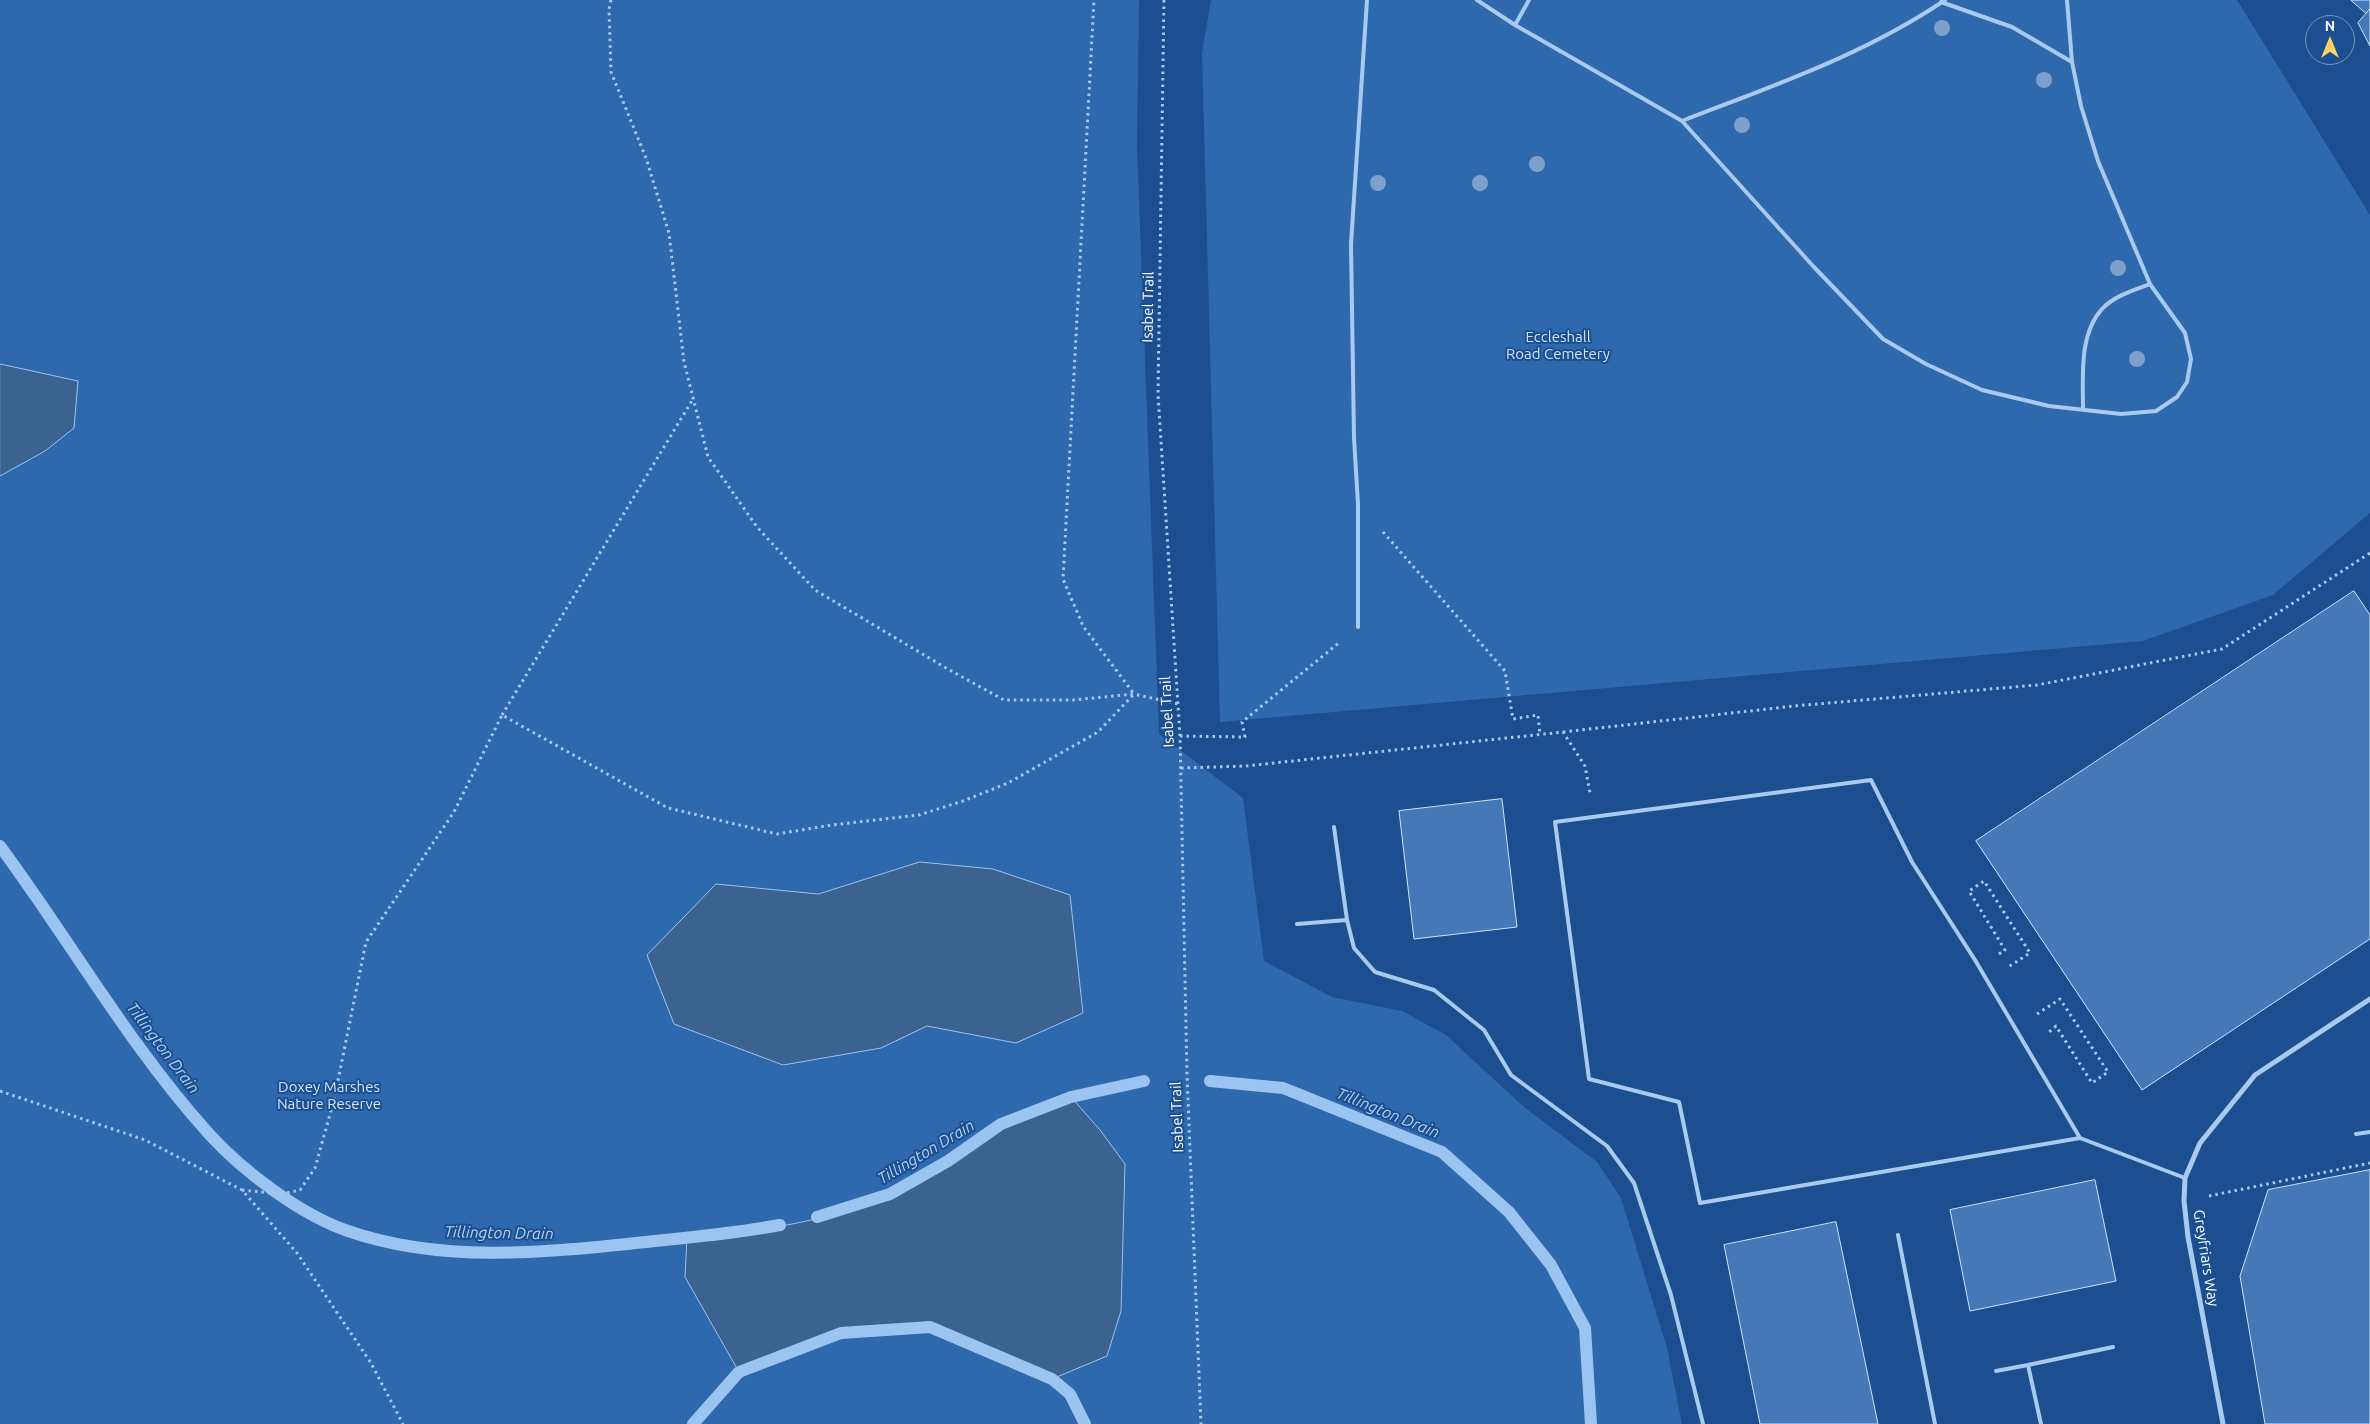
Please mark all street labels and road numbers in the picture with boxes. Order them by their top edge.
street label: Isabel Trail [1138,271,1158,343]
street label: Isabel Trail [1156,676,1178,748]
street label: Isabel Trail [1167,1081,1187,1153]
street label: Greyfriars Way [2189,1208,2223,1308]

